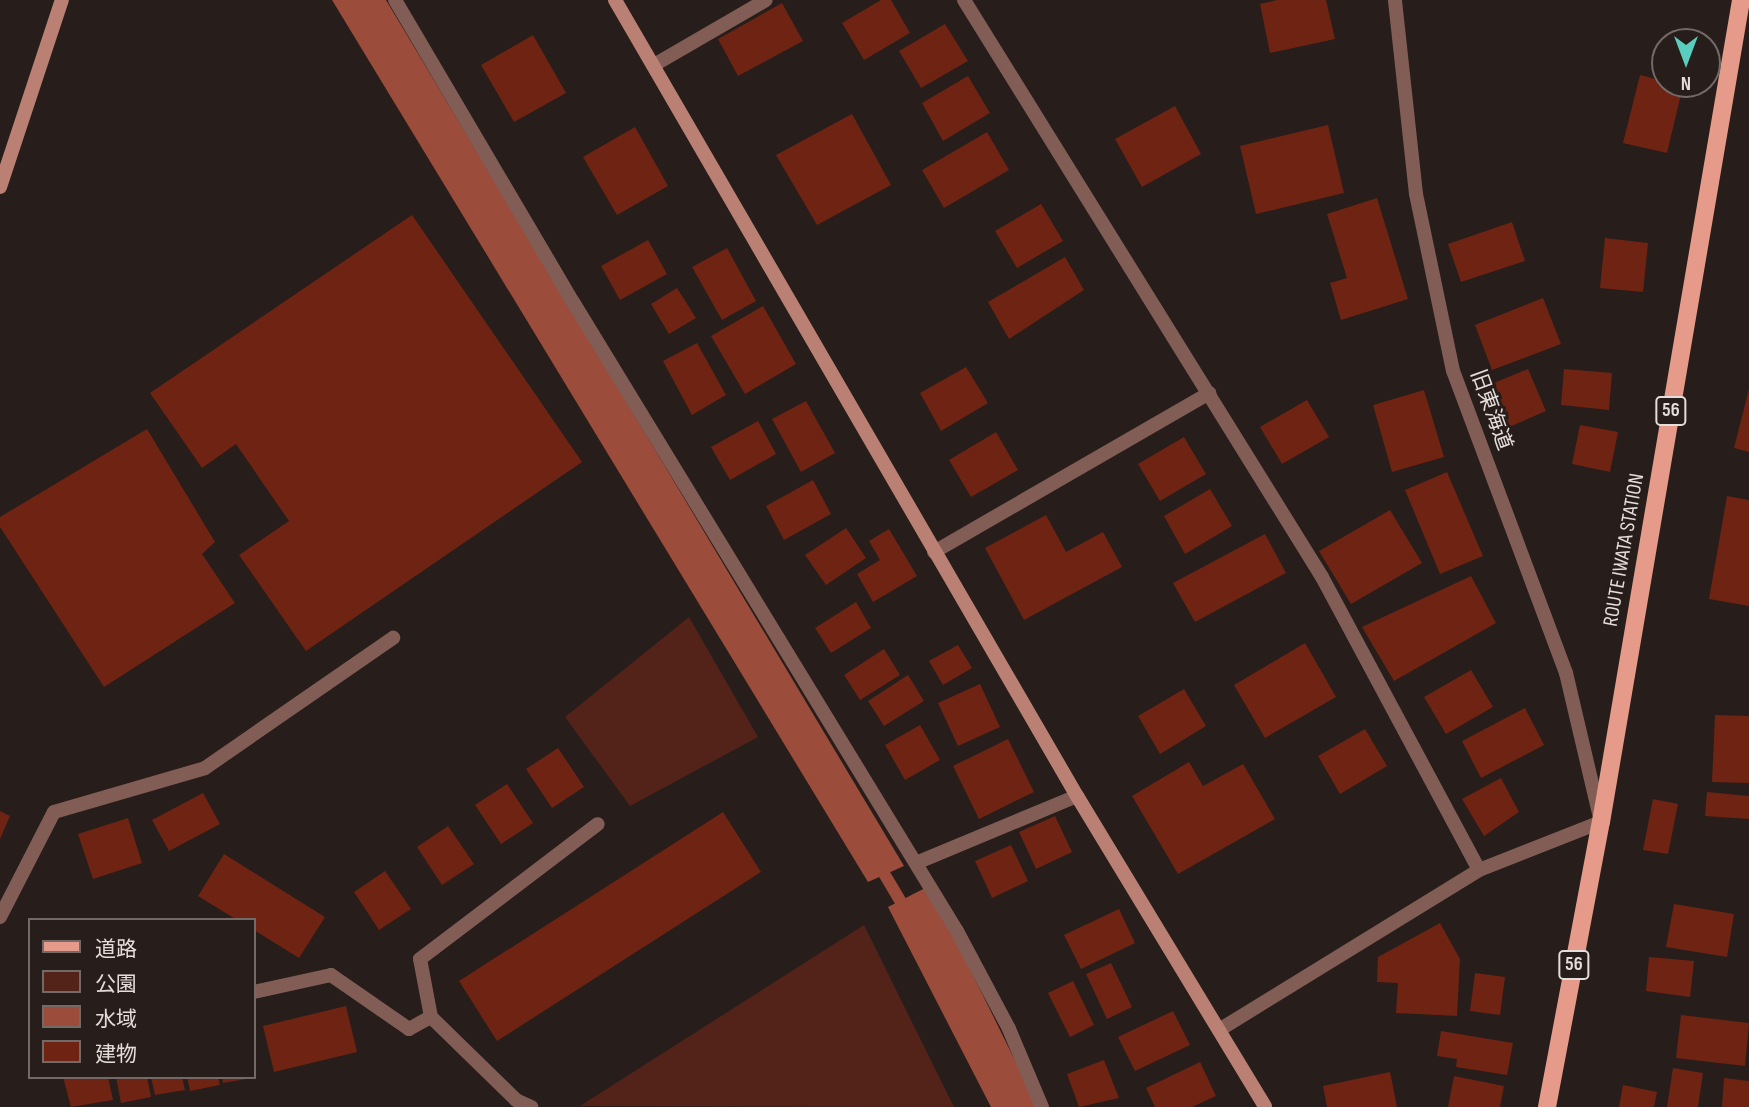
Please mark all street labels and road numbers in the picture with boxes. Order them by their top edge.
street label: 旧東海道 [1465,366,1517,454]
road number: 56 [1655,396,1687,426]
street label: ROUTE IWATA STATION [1598,472,1650,628]
road number: 56 [1558,950,1590,981]

